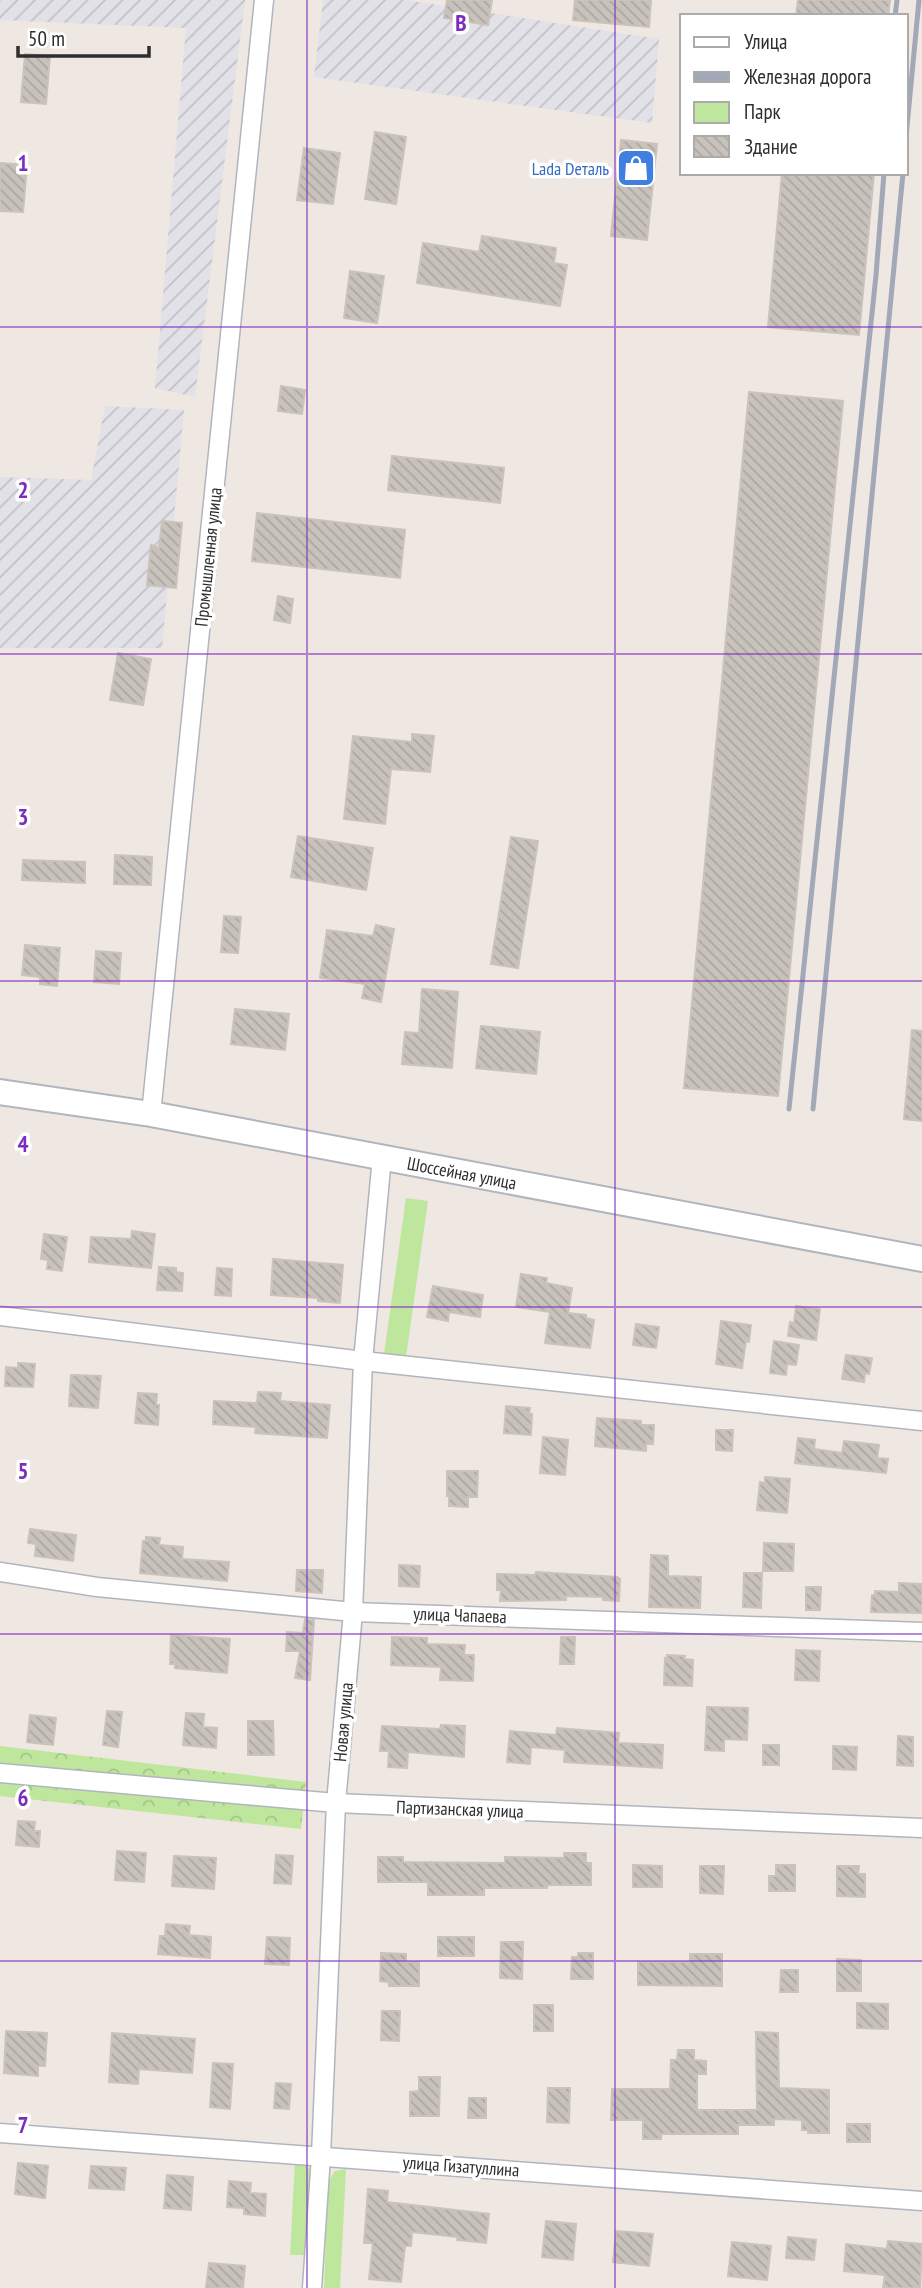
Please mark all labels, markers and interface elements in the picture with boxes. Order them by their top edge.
text: B [455,8,467,37]
scale bar [18,14,149,58]
legend [680,14,908,175]
text: 50 m [28,25,65,52]
text: Улица [744,28,787,55]
text: Железная дорога [743,63,871,90]
text: Парк [744,98,781,125]
text: Здание [744,133,798,160]
shop icon: Lada Dеталь [615,147,657,189]
text: 1 [18,148,29,177]
place label: Lada Dеталь [532,157,609,180]
text: 2 [18,475,29,504]
street label: Промышленная улица [189,486,227,628]
text: 3 [18,802,29,831]
text: 4 [18,1129,29,1158]
street label: Шоссейная улица [405,1151,518,1194]
text: 5 [18,1456,29,1485]
street label: улица Чапаева [413,1602,507,1628]
street label: Новая улица [328,1681,358,1763]
text: 6 [18,1783,29,1812]
street label: Партизанская улица [396,1795,524,1823]
text: 7 [18,2110,29,2139]
street label: улица Гизатуллина [402,2150,520,2182]

